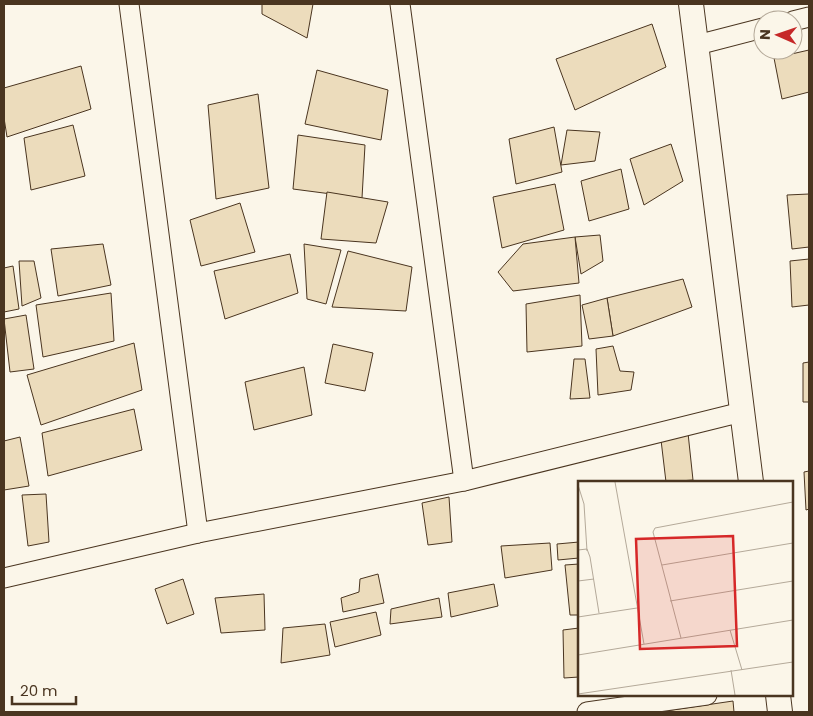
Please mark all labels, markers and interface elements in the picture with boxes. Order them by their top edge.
north arrow [753,10,803,60]
text: N [755,29,775,40]
inset map [578,481,793,696]
scale bar [12,674,76,706]
text: 20 m [20,680,58,701]

